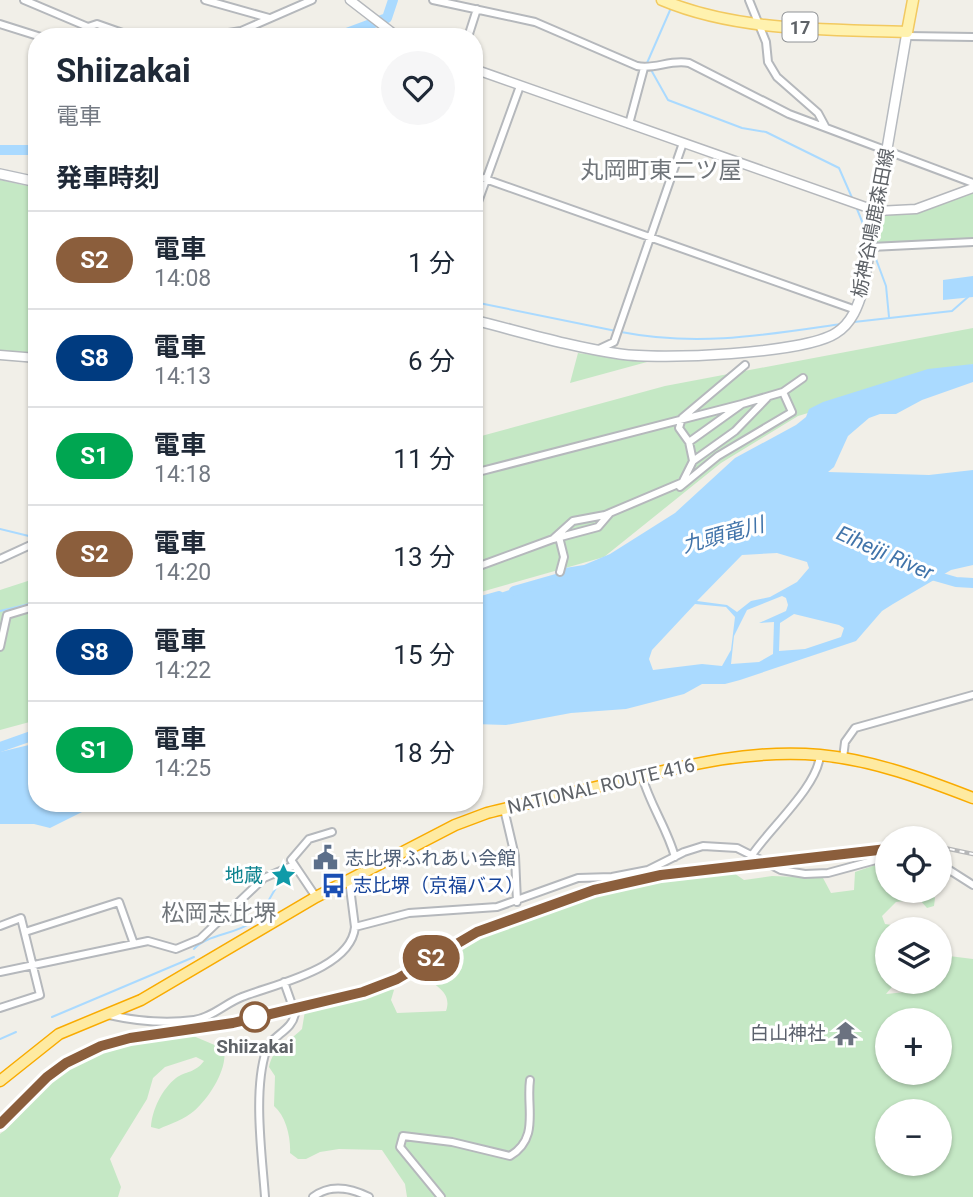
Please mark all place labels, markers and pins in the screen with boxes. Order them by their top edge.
public building icon: 志比堺ふれあい会館 [311,844,339,872]
place label: 志比堺ふれあい会館 [345,847,516,870]
place icon: 地蔵 [269,861,297,889]
place label: 地蔵 [225,864,263,887]
bus stop icon: 志比堺（京福バス） [319,871,347,899]
place label: 志比堺（京福バス） [353,874,524,897]
marker: Shiizakai [240,1002,270,1032]
temple icon: 白山神社 [832,1019,860,1047]
place label: 白山神社 [750,1022,826,1045]
place label: Shiizakai [216,1035,294,1058]

